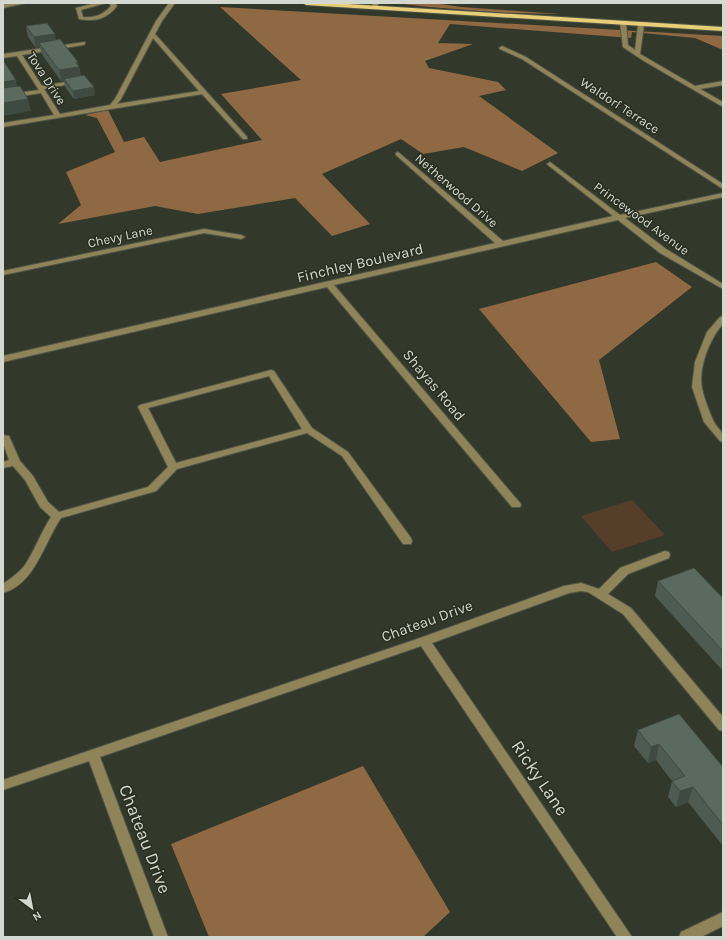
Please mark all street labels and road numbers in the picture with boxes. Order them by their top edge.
street label: Tova Drive [24,49,69,108]
street label: Waldorf Terrace [577,74,662,137]
street label: Netherwood Drive [412,150,501,231]
street label: Princewood Avenue [591,179,693,258]
street label: Chevy Lane [86,222,154,251]
street label: Finchley Boulevard [295,240,425,286]
street label: Shayas Road [399,346,469,424]
street label: Chateau Drive [379,596,475,646]
street label: Ricky Lane [507,736,573,820]
street label: Chateau Drive [114,781,176,897]

